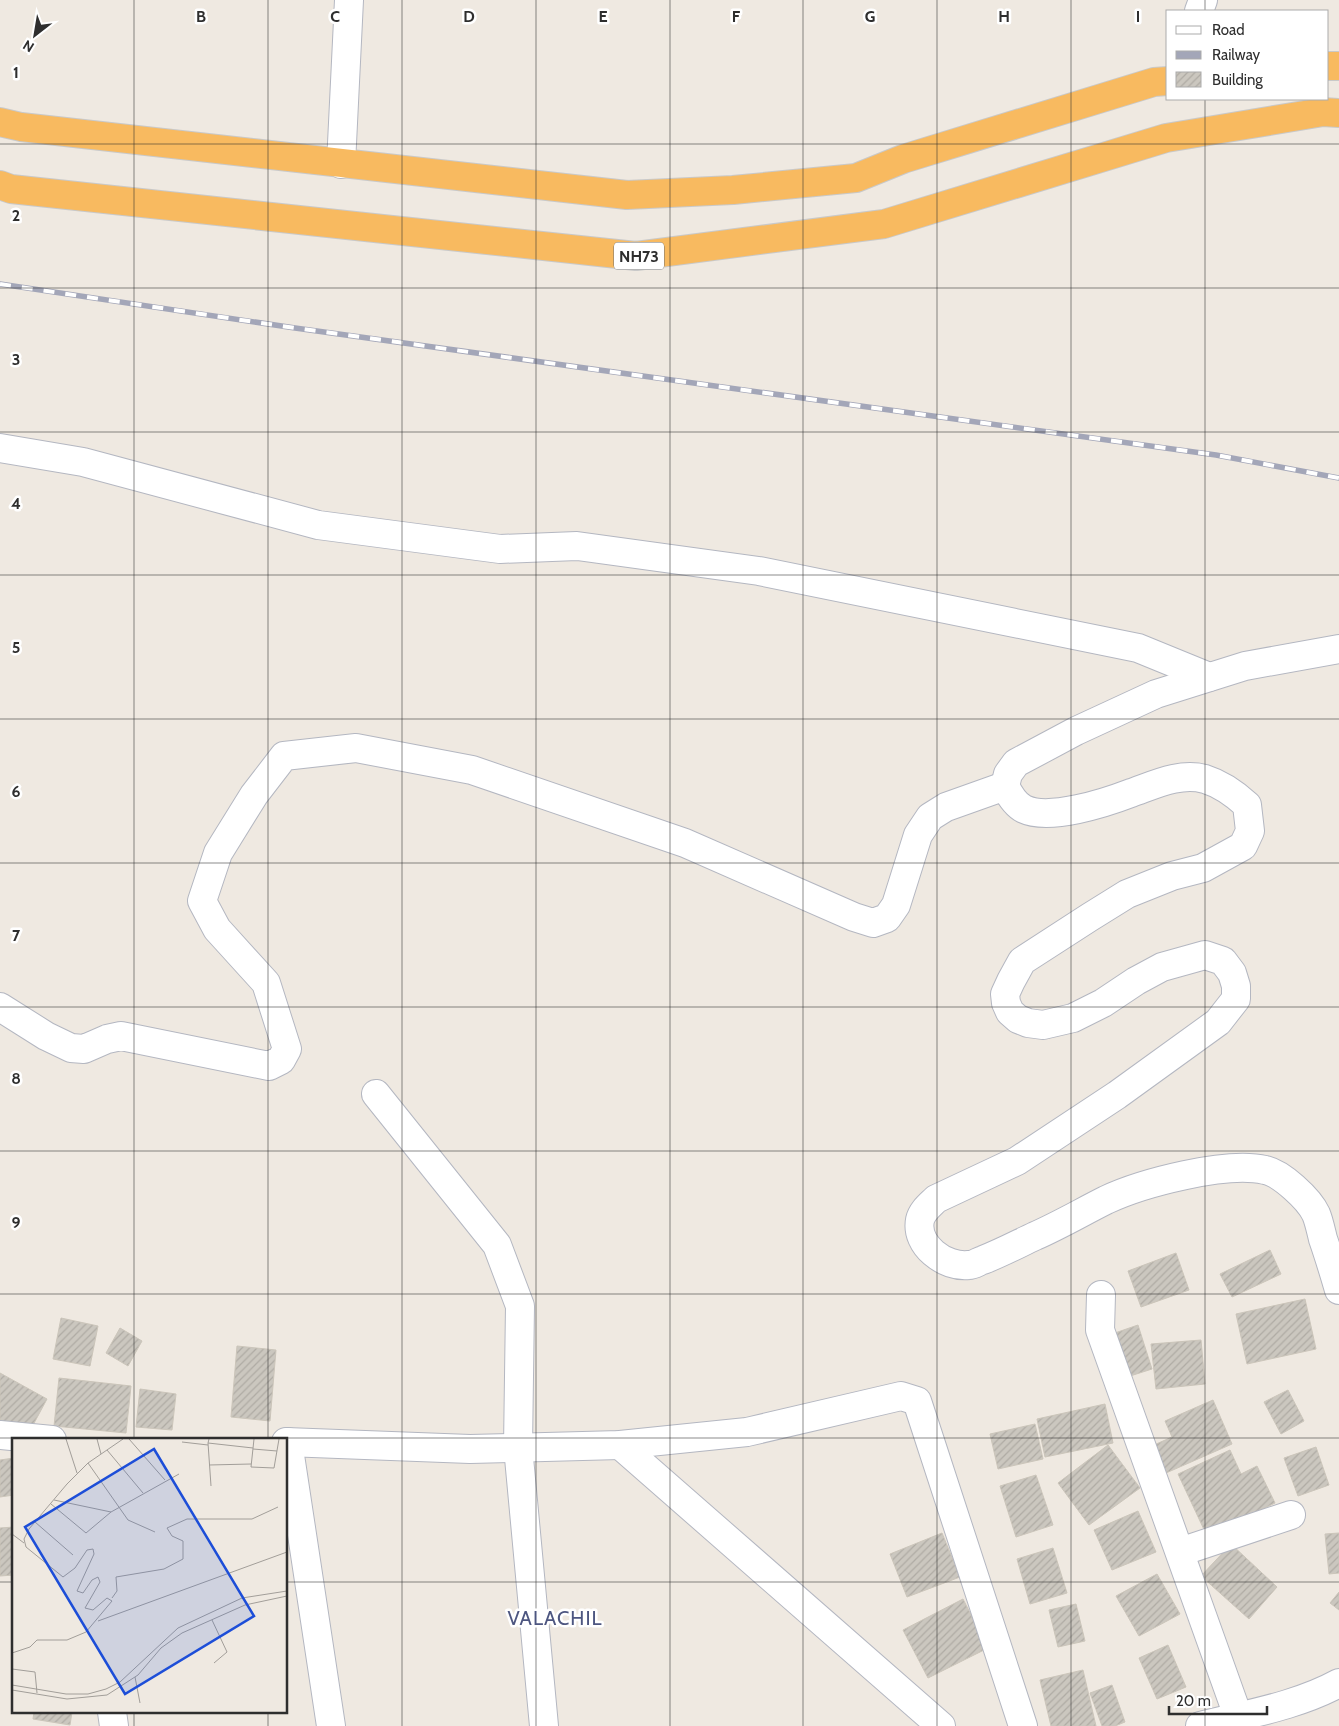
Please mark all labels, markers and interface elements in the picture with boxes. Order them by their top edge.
text: B [196,7,206,26]
text: C [330,7,340,26]
text: D [463,7,475,26]
text: E [598,7,608,26]
text: F [732,7,741,26]
text: G [865,7,875,26]
text: H [998,7,1010,26]
text: I [1136,7,1140,26]
north arrow [10,10,60,60]
legend [1166,10,1329,100]
text: Road [1212,21,1245,39]
text: N [19,36,37,56]
text: Railway [1212,46,1261,64]
text: 1 [13,63,19,82]
text: Building [1212,71,1263,89]
text: 2 [12,206,20,225]
road number: NH73 [614,242,664,270]
text: 3 [12,350,20,369]
text: 4 [11,494,21,513]
text: 5 [12,638,20,657]
text: 6 [12,782,21,801]
text: 7 [12,926,21,945]
text: 8 [11,1069,21,1088]
text: 9 [12,1213,21,1232]
inset map [12,1438,288,1714]
district label: VALACHIL [507,1606,603,1630]
scale bar [1169,1684,1266,1716]
text: 20 m [1176,1692,1211,1710]

